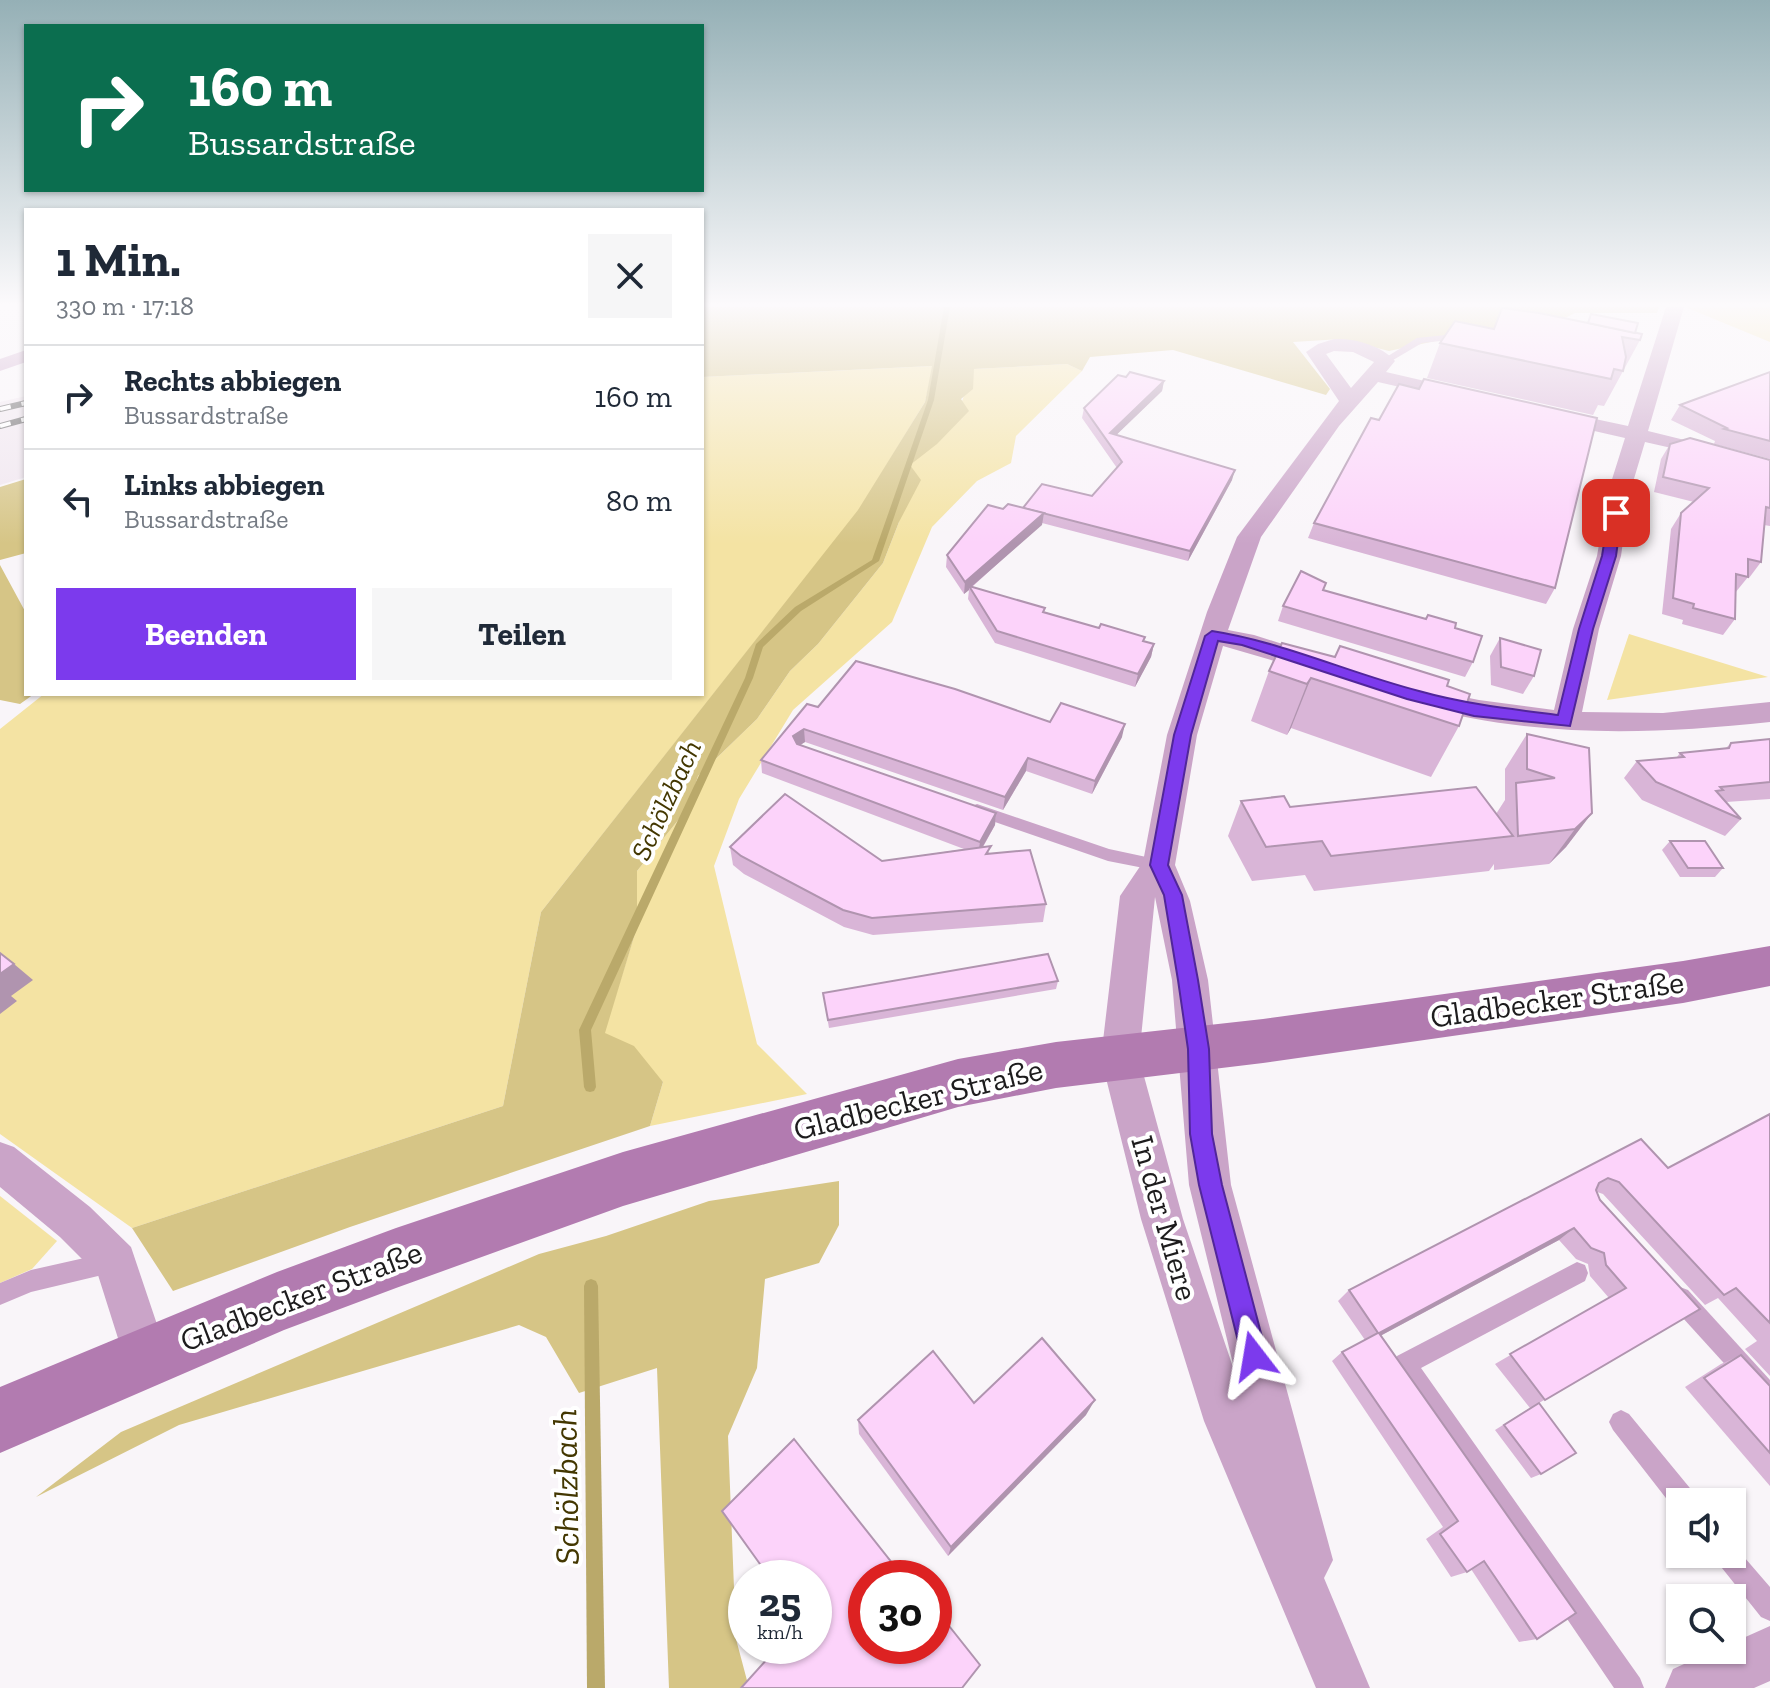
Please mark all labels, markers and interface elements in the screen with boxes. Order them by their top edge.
text: 160 m [188,53,332,120]
icon: right [56,56,160,160]
text: Bussardstraße [188,121,416,164]
text: 1 Min. [56,231,181,288]
button: close [588,234,672,318]
text: 330 m · 17:18 [56,290,194,322]
text: Rechts abbiegen [124,363,341,399]
icon: right [56,375,100,419]
text: 160 m [595,379,672,415]
text: Bussardstraße [124,399,289,431]
text: Links abbiegen [124,467,325,503]
icon: left [56,479,100,523]
pin [1582,479,1650,547]
text: 80 m [606,483,672,519]
icon: arrive [1594,491,1638,535]
text: Bussardstraße [124,503,289,535]
button: Beenden [56,588,356,680]
button: Teilen [372,588,672,680]
water label: Schölzbach [624,735,708,865]
street label: Gladbecker Straße [1428,962,1686,1036]
street label: Gladbecker Straße [789,1050,1047,1148]
street label: In der Miere [1123,1131,1207,1305]
street label: Gladbecker Straße [175,1232,427,1360]
position arrow [1212,1314,1296,1398]
water label: Schölzbach [544,1409,588,1565]
map controls [1666,1488,1746,1664]
button: sound [1666,1488,1746,1568]
speed limit sign: 30 [848,1560,952,1664]
text: 25 [759,1578,801,1626]
button: search [1666,1584,1746,1664]
text: km/h [757,1620,803,1644]

